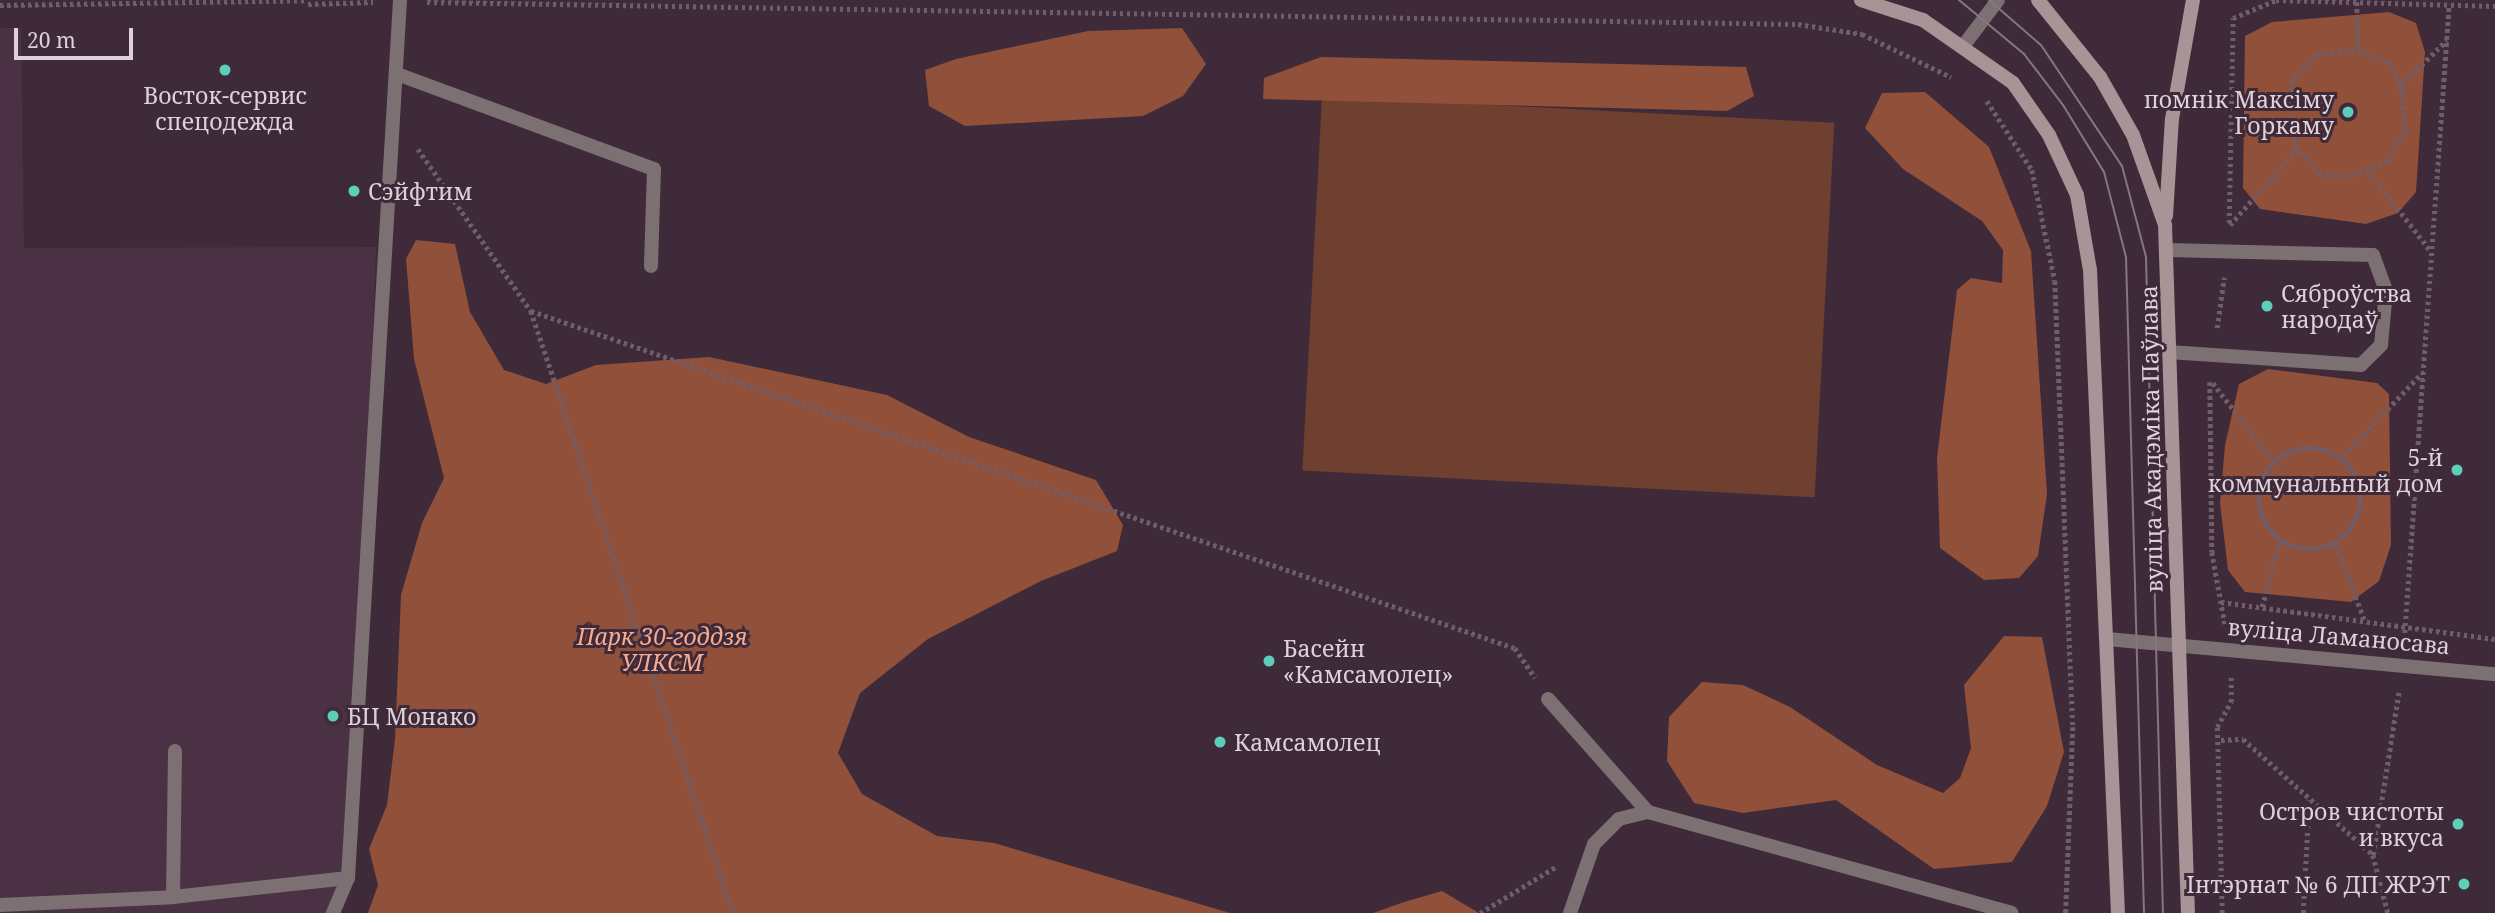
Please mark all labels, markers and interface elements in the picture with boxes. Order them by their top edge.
scale bar [18,14,136,58]
text: 20 m [27,26,76,54]
marker: Восток-сервис спецодежда [217,62,233,78]
place label: Восток-сервис спецодежда [143,81,307,135]
place label: помнік Максіму Горкаму [2144,85,2334,139]
marker: помнік Максіму Горкаму [2340,104,2356,120]
place label: Сэйфтим [368,177,472,205]
marker: Сэйфтим [346,183,362,199]
place label: Сяброўства народаў [2281,279,2412,333]
street label: вуліца Акадэміка Паўлава [2135,285,2167,593]
marker: Сяброўства народаў [2259,298,2275,314]
place label: 5-й коммунальный дом [2208,443,2443,497]
marker: 5-й коммунальный дом [2449,462,2465,478]
street label: вуліца Ламаносава [2227,613,2451,659]
park label: Парк 30-годдзя УЛКСМ [577,622,747,676]
place label: Басейн «Камсамолец» [1283,634,1453,688]
marker: Басейн «Камсамолец» [1261,653,1277,669]
place label: БЦ Монако [347,702,476,730]
marker: БЦ Монако [325,708,341,724]
place label: Камсамолец [1234,728,1381,756]
marker: Камсамолец [1212,734,1228,750]
place label: Остров чистоты и вкуса [2259,797,2444,851]
marker: Остров чистоты и вкуса [2450,816,2466,832]
place label: Інтэрнат № 6 ДП ЖРЭТ [2186,870,2450,898]
marker: Інтэрнат № 6 ДП ЖРЭТ [2456,876,2472,892]

